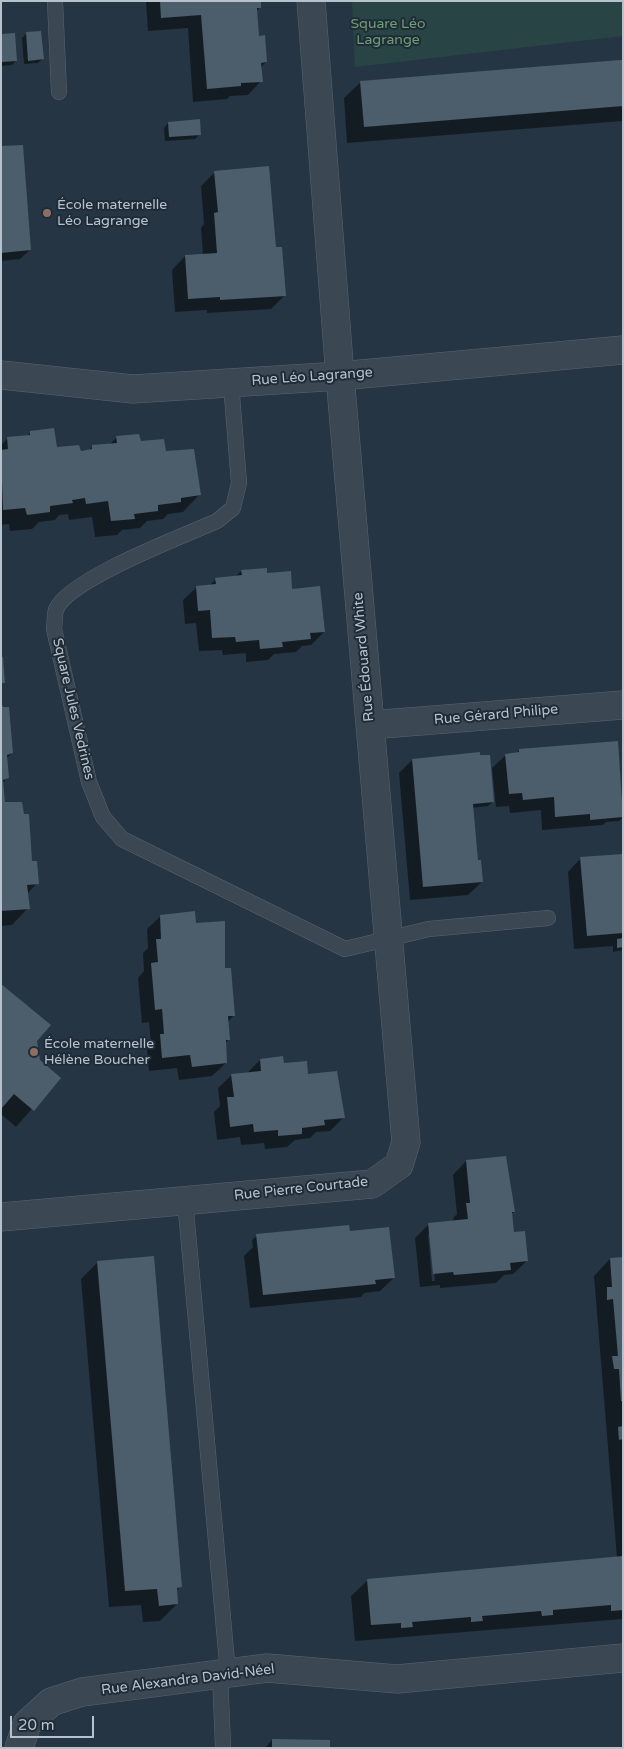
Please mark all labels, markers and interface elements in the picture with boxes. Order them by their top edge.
park label: Square Léo Lagrange [350,16,426,48]
place label: École maternelle Léo Lagrange [57,197,167,230]
marker: École maternelle Léo Lagrange [41,207,53,219]
street label: Rue Léo Lagrange [251,364,373,390]
street label: Rue Édouard White [350,592,378,722]
street label: Square Jules Vedrines [48,636,98,782]
street label: Rue Gérard Philipe [433,701,559,729]
place label: École maternelle Hélène Boucher [44,1036,154,1068]
marker: École maternelle Hélène Boucher [28,1046,40,1058]
street label: Rue Pierre Courtade [233,1174,369,1204]
street label: Rue Alexandra David-Néel [100,1661,276,1699]
scale bar [12,1706,96,1738]
text: 20 m [18,1716,55,1734]

